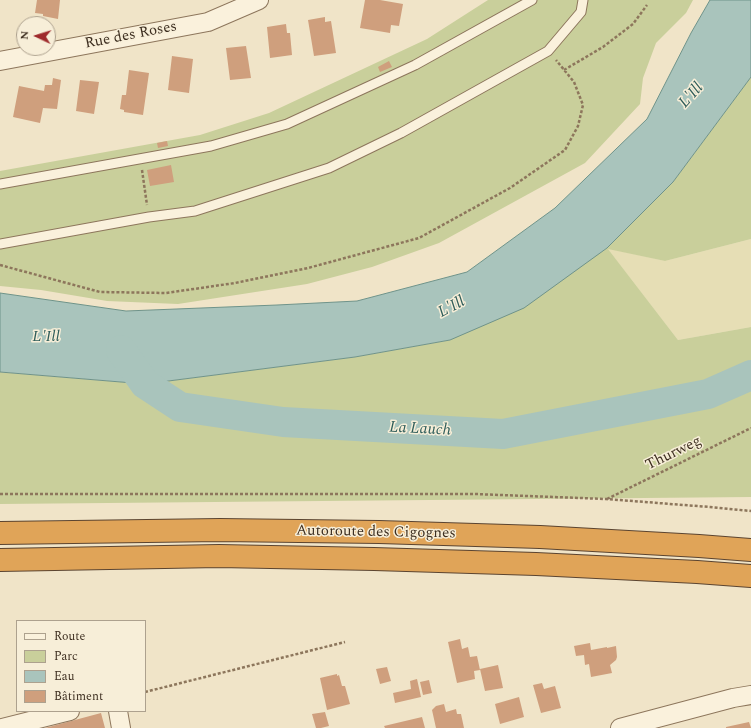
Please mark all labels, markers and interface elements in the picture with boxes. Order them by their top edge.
north arrow [16,16,56,56]
street label: Rue des Roses [83,18,179,54]
text: N [16,30,33,40]
water label: L'Ill [676,79,708,113]
water label: L'Ill [435,293,469,323]
water label: L'Ill [32,328,60,348]
water label: La Lauch [389,419,451,441]
street label: Thurweg [643,433,705,475]
street label: Autoroute des Cigognes [296,523,456,543]
legend [16,620,146,712]
text: Route [54,627,85,646]
text: Parc [54,647,78,666]
text: Eau [54,667,74,686]
text: Bâtiment [54,687,103,706]

